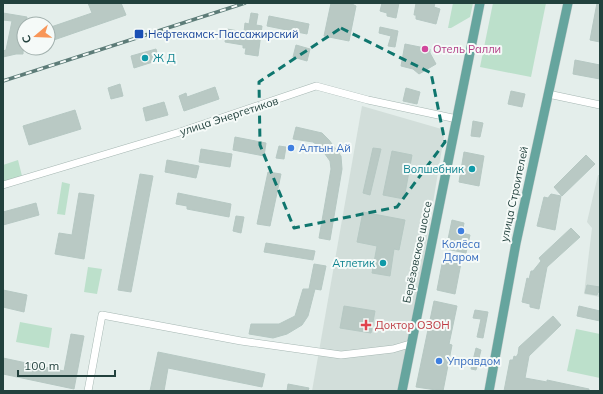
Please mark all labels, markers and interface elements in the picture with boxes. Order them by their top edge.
north arrow [16,16,56,56]
place label: Нефтекамск-Пассажирский [148,27,298,41]
marker: Нефтекамск-Пассажирский [133,28,145,40]
text: С [19,33,34,45]
place label: Отель Ралли [433,42,501,56]
marker: Отель Ралли [420,44,430,54]
place label: Ж Д [153,51,176,65]
marker: Ж Д [140,53,150,63]
street label: улица Энергетиков [178,93,280,139]
place label: Алтын Ай [299,141,351,155]
marker: Алтын Ай [286,143,296,153]
street label: улица Строителей [497,145,531,243]
place label: Волшебник [403,162,464,176]
marker: Волшебник [467,164,477,174]
street label: Берёзовское шоссе [399,200,435,304]
marker: Колёса Даром [456,226,466,236]
place label: Колёса Даром [442,237,480,264]
place label: Атлетик [332,256,375,270]
marker: Атлетик [378,258,388,268]
place label: Доктор ОЗОН [375,318,450,332]
marker: Доктор ОЗОН [360,319,372,331]
scale bar [18,352,115,378]
place label: Управдом [446,354,500,368]
marker: Управдом [434,356,444,366]
text: 100 m [24,358,59,373]

